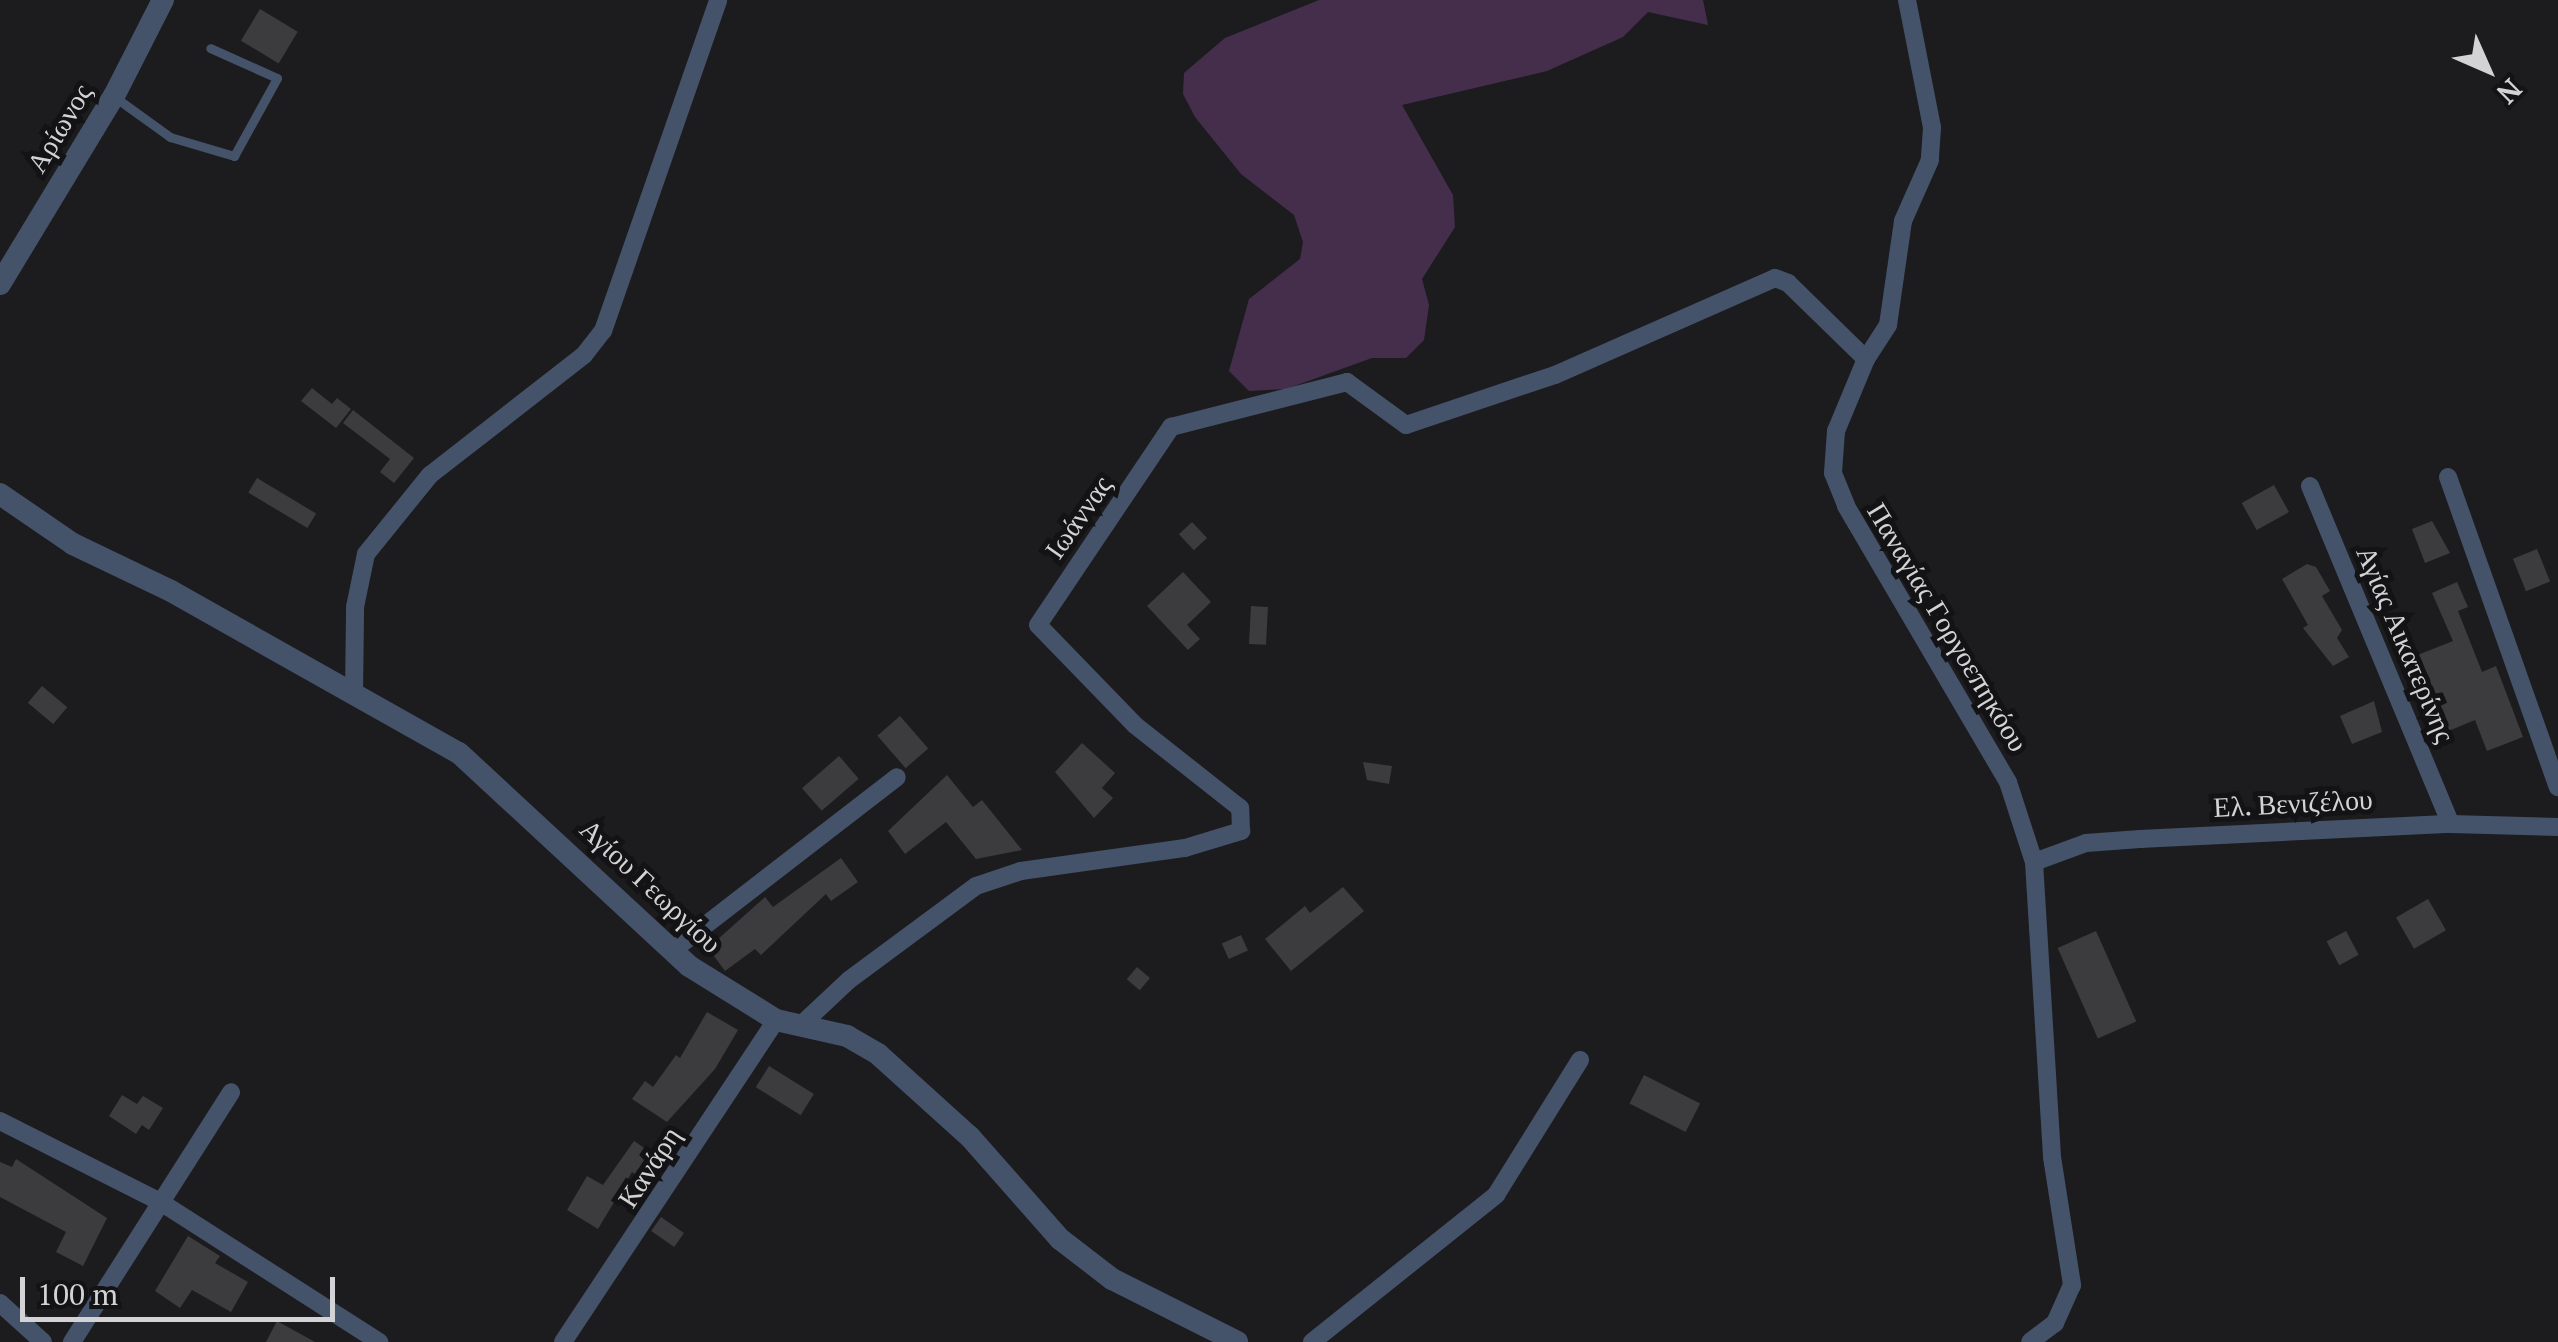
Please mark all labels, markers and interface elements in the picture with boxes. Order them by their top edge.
north arrow [2438,20,2538,120]
text: N [2489,71,2530,112]
street label: Αρίωνος [19,77,99,179]
street label: Ιωάννας [1037,469,1119,565]
street label: Παναγίας Γοργοεπηκόου [1860,497,2036,757]
street label: Αγίας Αικατερίνης [2350,541,2462,747]
street label: Ελ. Βενιζέλου [2212,782,2374,824]
street label: Αγίου Γεωργίου [573,812,729,960]
street label: Κανάρη [610,1120,688,1214]
scale bar [25,1257,340,1319]
text: 100 m [37,1274,118,1314]

